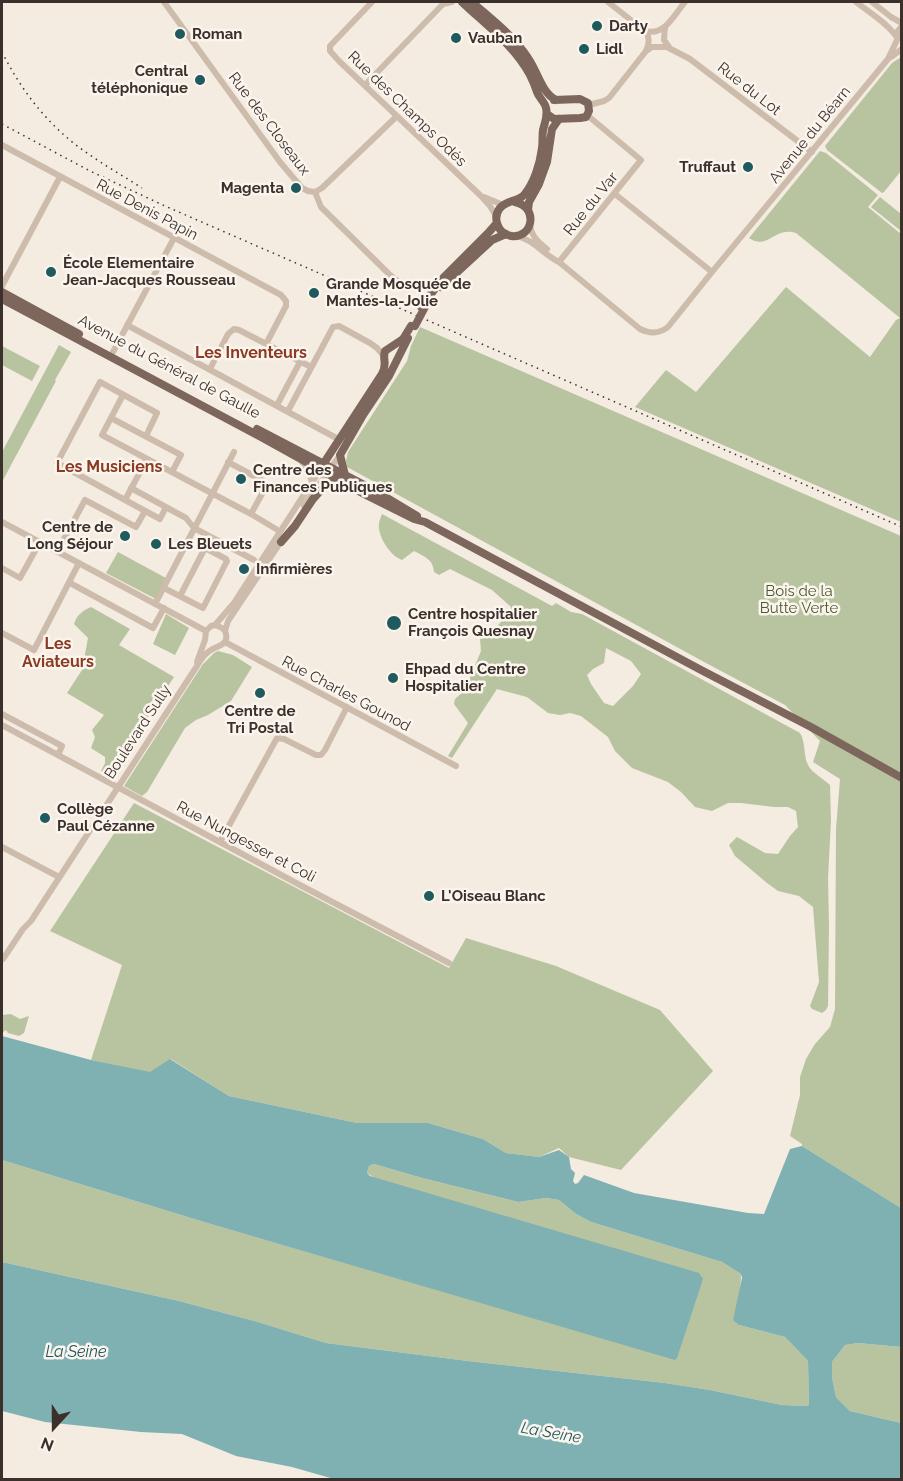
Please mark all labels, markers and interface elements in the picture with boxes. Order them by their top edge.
place label: Darty [609,17,648,35]
marker: Darty [590,19,604,33]
place label: Roman [192,25,242,43]
marker: Roman [173,27,187,41]
place label: Vauban [468,29,522,47]
marker: Vauban [449,31,463,45]
place label: Lidl [596,40,623,58]
marker: Lidl [577,42,591,56]
street label: Rue des Champs Odés [344,48,470,170]
street label: Rue du Lot [714,59,784,119]
place label: Central téléphonique [91,62,188,97]
street label: Rue des Closeaux [224,69,314,179]
marker: Central téléphonique [193,73,207,87]
street label: Avenue du Béarn [765,83,855,187]
place label: Truffaut [679,158,736,176]
marker: Truffaut [741,160,755,174]
street label: Rue du Var [560,169,622,239]
street label: Rue Denis Papin [93,176,201,244]
place label: Magenta [221,179,284,197]
marker: Magenta [289,181,303,195]
place label: École Elementaire Jean-Jacques Rousseau [63,254,236,289]
marker: École Elementaire Jean-Jacques Rousseau [44,265,58,279]
place label: Grande Mosquée de Mantes-la-Jolie [326,275,471,310]
marker: Grande Mosquée de Mantes-la-Jolie [307,286,321,300]
street label: Avenue du Général de Gaulle [75,311,263,423]
district label: Les Inventeurs [195,343,307,363]
district label: Les Musiciens [56,457,162,477]
place label: Centre des Finances Publiques [253,461,392,496]
marker: Centre des Finances Publiques [234,472,248,486]
place label: Centre de Long Séjour [27,518,113,553]
marker: Centre de Long Séjour [118,529,132,543]
place label: Les Bleuets [168,535,252,553]
marker: Les Bleuets [149,537,163,551]
place label: Infirmières [256,560,333,578]
marker: Infirmières [237,562,251,576]
park label: Bois de la Butte Verte [760,582,838,617]
place label: Centre hospitalier François Quesnay [408,605,537,640]
marker: Centre hospitalier François Quesnay [385,614,403,632]
district label: Les Aviateurs [22,634,94,672]
street label: Rue Charles Gounod [279,652,413,736]
place label: Ehpad du Centre Hospitalier [405,660,526,695]
marker: Ehpad du Centre Hospitalier [386,671,400,685]
street label: Boulevard Sully [101,681,175,783]
marker: Centre de Tri Postal [253,686,267,700]
place label: Centre de Tri Postal [225,702,295,737]
street label: Rue Nungesser et Coli [173,798,319,886]
place label: Collège Paul Cézanne [57,800,155,835]
marker: Collège Paul Cézanne [38,811,52,825]
place label: L'Oiseau Blanc [441,887,546,905]
marker: L'Oiseau Blanc [422,889,436,903]
water label: La Seine [46,1342,106,1362]
north arrow [24,1397,84,1457]
water label: La Seine [519,1418,583,1448]
text: N [38,1433,56,1455]

